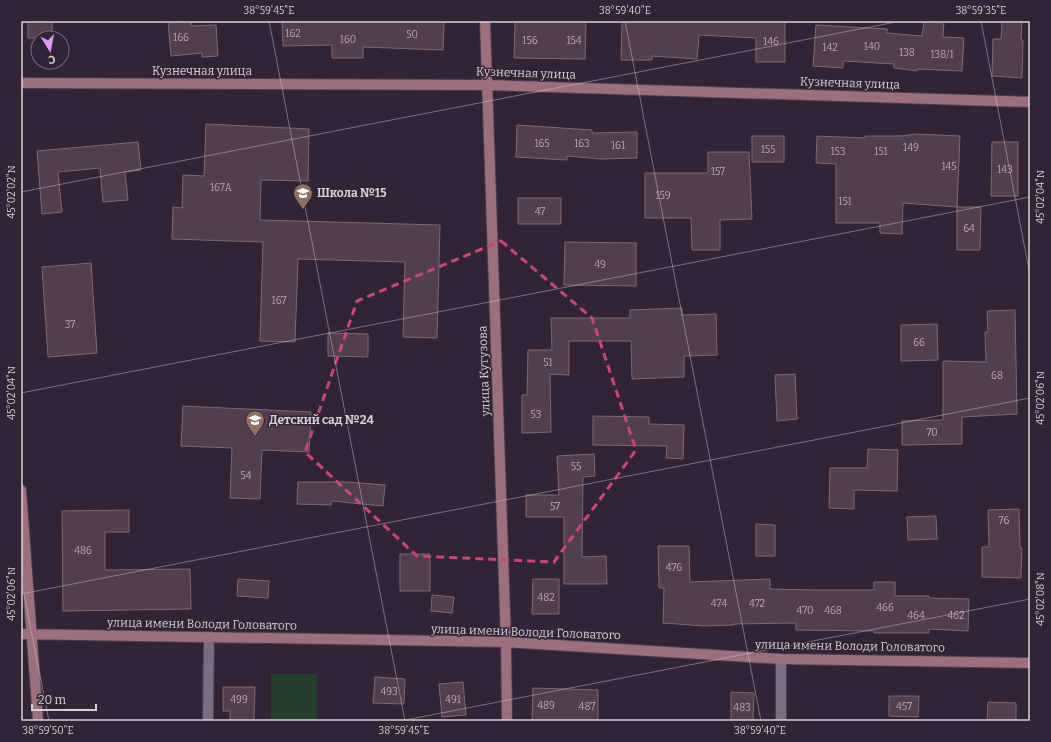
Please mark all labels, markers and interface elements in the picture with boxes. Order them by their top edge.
text: 38°59'45"E [244,5,294,17]
text: 38°59'40"E [599,5,651,17]
text: 38°59'35"E [956,5,1006,17]
house number: 162 [285,28,301,40]
house number: 50 [406,29,418,41]
north arrow [30,30,70,70]
house number: 166 [173,32,189,44]
house number: 160 [340,34,356,46]
house number: 156 [522,35,538,47]
house number: 154 [566,35,582,47]
house number: 146 [763,36,779,48]
house number: 140 [864,41,880,53]
house number: 142 [822,42,838,54]
house number: 138 [899,47,915,59]
house number: 138/1 [931,49,953,61]
text: С [47,52,56,66]
street label: Кузнечная улица [152,64,252,78]
street label: Кузнечная улица [476,64,577,82]
street label: Кузнечная улица [800,74,901,92]
house number: 165 [534,138,550,150]
house number: 163 [574,138,590,150]
house number: 161 [611,140,625,152]
house number: 149 [903,142,919,154]
house number: 155 [761,144,775,156]
house number: 153 [831,146,846,158]
house number: 151 [874,146,888,158]
house number: 145 [941,161,957,173]
house number: 143 [997,164,1013,176]
text: 45°02'02"N [6,165,18,219]
house number: 157 [711,166,725,178]
text: 45°02'04"N [1035,170,1047,224]
house number: 167А [210,182,233,194]
school or university icon: Школа №15 [292,182,314,210]
place label: Школа №15 [317,186,387,200]
house number: 159 [655,190,671,202]
house number: 151 [838,196,852,208]
house number: 47 [535,206,545,218]
house number: 64 [963,223,975,235]
house number: 49 [594,259,606,271]
house number: 167 [272,295,286,307]
house number: 37 [65,319,75,331]
street label: улица Кутузова [475,325,493,418]
house number: 66 [913,337,925,349]
house number: 51 [543,357,553,369]
text: 45°02'04"N [6,366,18,420]
house number: 68 [991,370,1003,382]
text: 45°02'06"N [1035,371,1047,425]
school or university icon: Детский сад №24 [244,409,266,437]
house number: 53 [531,409,542,421]
place label: Детский сад №24 [269,413,374,427]
house number: 70 [926,427,938,439]
house number: 55 [571,461,581,473]
house number: 54 [240,470,252,482]
house number: 57 [550,501,560,513]
house number: 76 [999,515,1010,527]
house number: 486 [74,545,92,557]
house number: 476 [666,562,682,574]
text: 45°02'06"N [6,567,18,621]
text: 45°02'08"N [1035,572,1047,626]
house number: 482 [537,592,555,604]
house number: 474 [711,598,727,610]
house number: 472 [749,598,765,610]
house number: 466 [876,602,894,614]
house number: 470 [797,605,813,617]
house number: 468 [824,605,842,617]
house number: 464 [907,610,925,622]
house number: 462 [947,610,965,622]
street label: улица имени Володи Головатого [106,615,297,633]
street label: улица имени Володи Головатого [430,622,621,642]
street label: улица имени Володи Головатого [754,637,945,655]
scale bar [32,686,96,712]
house number: 493 [380,686,398,698]
text: 20 m [38,693,67,707]
house number: 499 [230,694,248,706]
house number: 491 [445,694,461,706]
house number: 489 [537,700,555,712]
house number: 487 [579,701,595,713]
house number: 457 [896,701,912,713]
house number: 483 [733,702,751,714]
text: 38°59'50"E [22,725,74,737]
text: 38°59'45"E [379,725,429,737]
text: 38°59'40"E [734,725,786,737]

